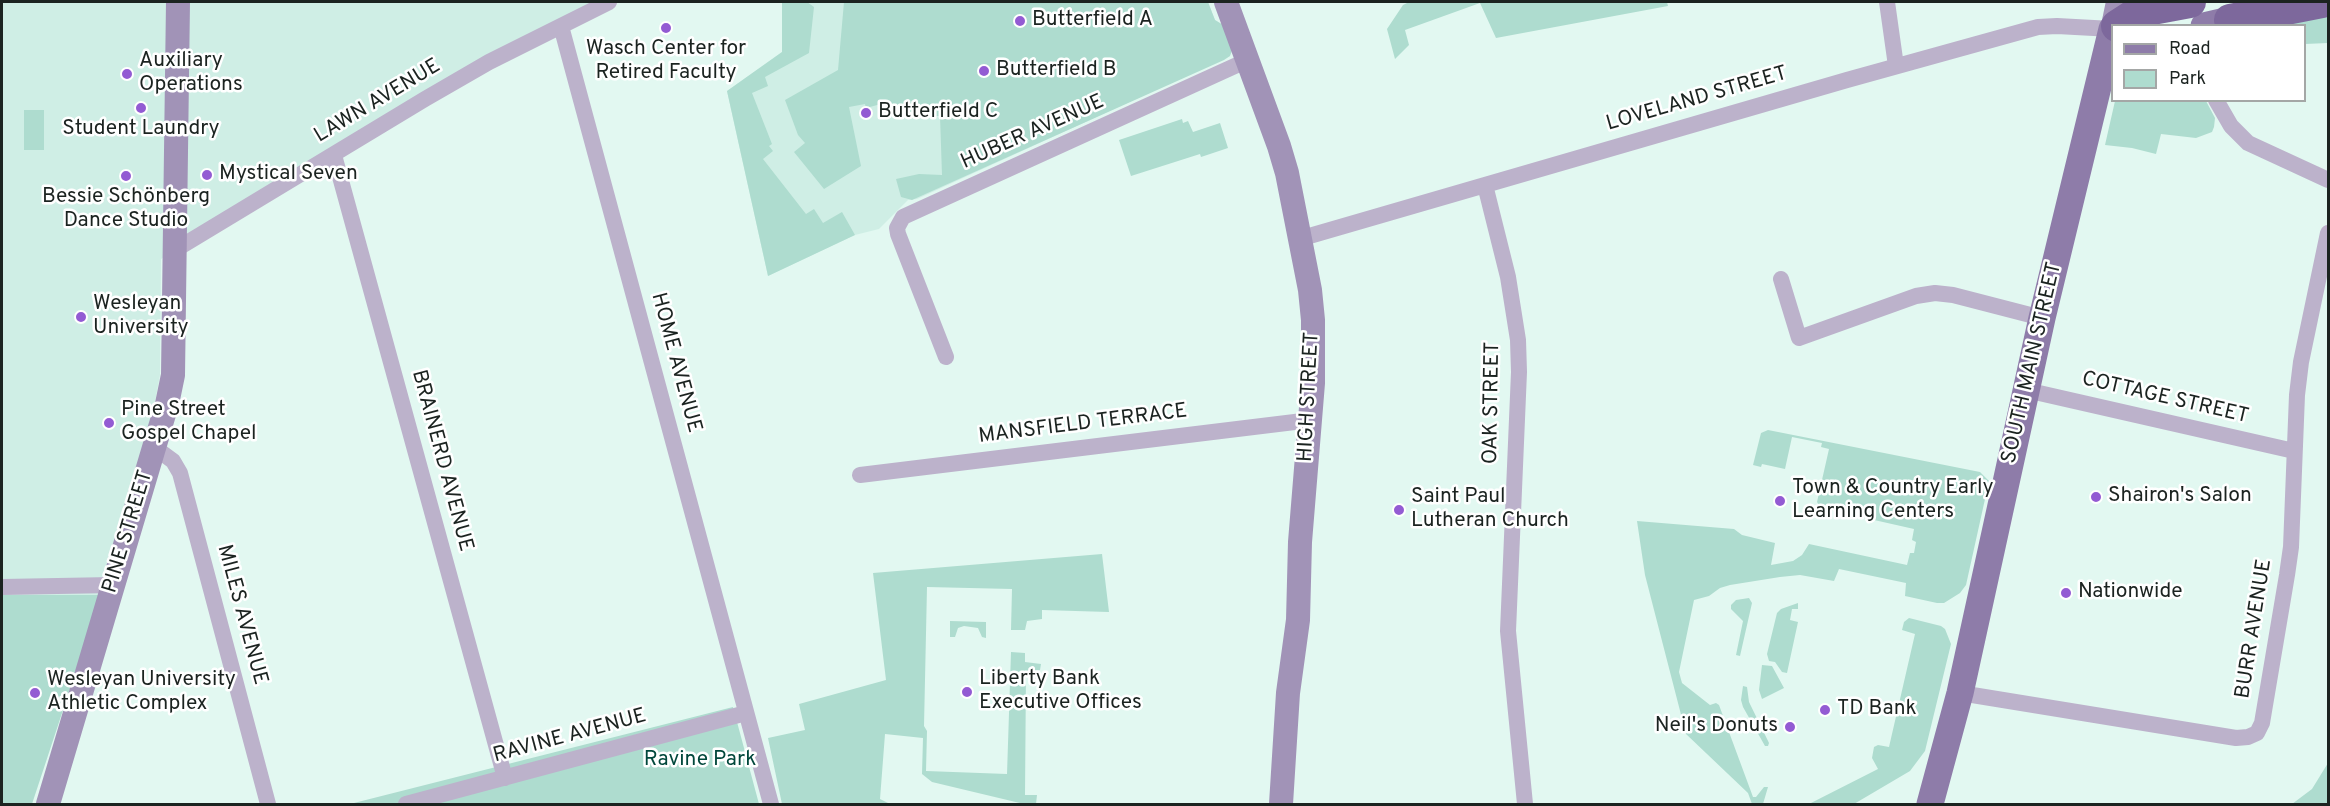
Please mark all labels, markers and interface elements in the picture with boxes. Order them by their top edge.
place label: Butterfield A [1032,8,1153,34]
marker: Butterfield A [1013,14,1027,28]
marker: Wasch Center for Retired Faculty [659,21,673,35]
legend [2111,24,2306,102]
place label: Wasch Center for Retired Faculty [586,37,746,87]
text: Road [2169,38,2211,61]
place label: Auxiliary Operations [139,49,243,99]
street label: LAWN AVENUE [310,54,446,150]
place label: Butterfield B [996,58,1116,84]
street label: LOVELAND STREET [1604,62,1790,138]
marker: Butterfield B [977,64,991,78]
marker: Auxiliary Operations [120,67,134,81]
text: Park [2169,68,2206,91]
street label: HUBER AVENUE [957,90,1109,176]
place label: Butterfield C [878,100,998,126]
marker: Student Laundry [134,101,148,115]
marker: Butterfield C [859,106,873,120]
place label: Student Laundry [62,117,220,143]
place label: Mystical Seven [219,162,358,188]
marker: Mystical Seven [200,168,214,182]
marker: Bessie Schönberg Dance Studio [119,169,133,183]
place label: Bessie Schönberg Dance Studio [42,185,210,235]
street label: SOUTH MAIN STREET [1998,260,2068,466]
street label: HOME AVENUE [644,290,706,436]
place label: Wesleyan University [93,292,189,342]
marker: Wesleyan University [74,310,88,324]
street label: HIGH STREET [1294,331,1326,463]
street label: OAK STREET [1479,342,1507,464]
street label: BRAINERD AVENUE [405,367,477,555]
street label: COTTAGE STREET [2079,368,2251,430]
place label: Pine Street Gospel Chapel [121,398,257,448]
street label: MANSFIELD TERRACE [977,400,1189,450]
marker: Pine Street Gospel Chapel [102,416,116,430]
street label: PINE STREET [98,468,160,596]
place label: Town & Country Early Learning Centers [1792,476,1994,526]
place label: Shairon's Salon [2108,484,2252,510]
place label: Saint Paul Lutheran Church [1411,485,1569,535]
marker: Shairon's Salon [2089,490,2103,504]
marker: Town & Country Early Learning Centers [1773,494,1787,508]
marker: Saint Paul Lutheran Church [1392,503,1406,517]
street label: MILES AVENUE [210,542,272,688]
street label: BURR AVENUE [2232,557,2278,701]
place label: Nationwide [2078,580,2182,606]
marker: Nationwide [2059,586,2073,600]
place label: Liberty Bank Executive Offices [979,667,1142,717]
place label: Wesleyan University Athletic Complex [47,668,236,718]
marker: Liberty Bank Executive Offices [960,685,974,699]
marker: Wesleyan University Athletic Complex [28,686,42,700]
place label: TD Bank [1837,697,1917,723]
marker: TD Bank [1818,703,1832,717]
street label: RAVINE AVENUE [491,704,649,770]
place label: Neil's Donuts [1655,714,1778,740]
marker: Neil's Donuts [1783,720,1797,734]
park label: Ravine Park [644,748,756,774]

